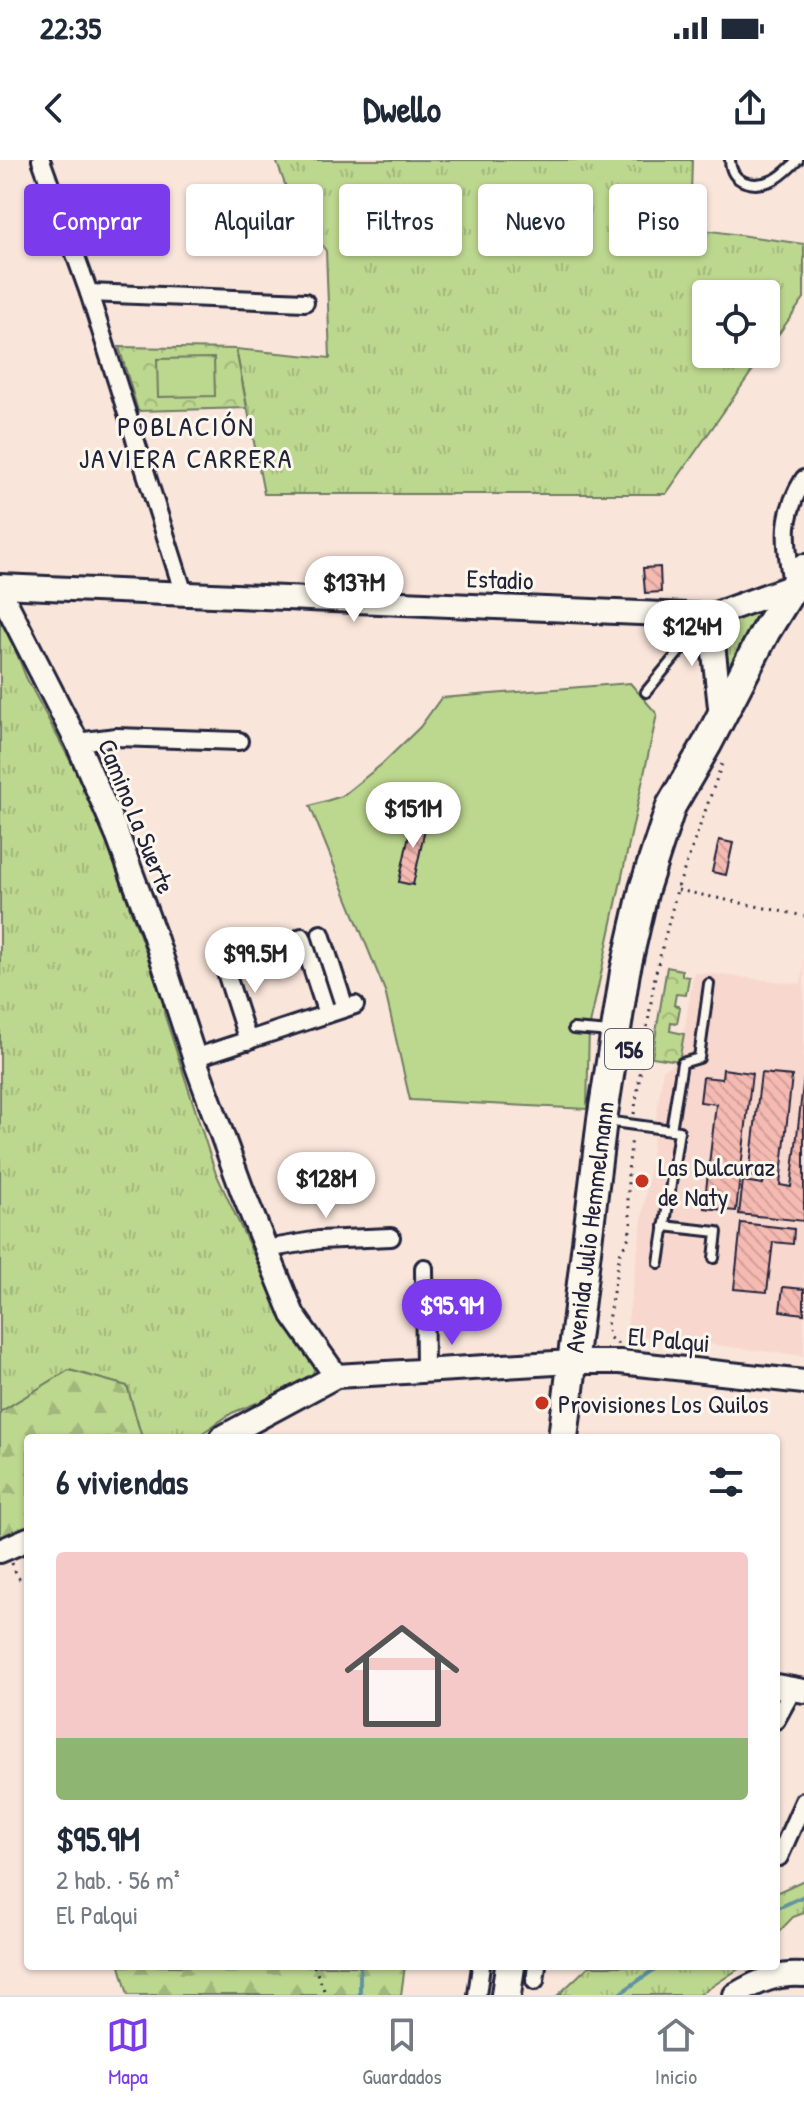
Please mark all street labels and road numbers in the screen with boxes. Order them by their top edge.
street label: Estadio [466,560,534,598]
street label: Camino La Suerte [90,733,184,899]
road number: 156 [605,1029,653,1069]
street label: Avenida Julio Hemmelmann [556,1099,622,1355]
street label: El Palqui [626,1318,712,1360]

